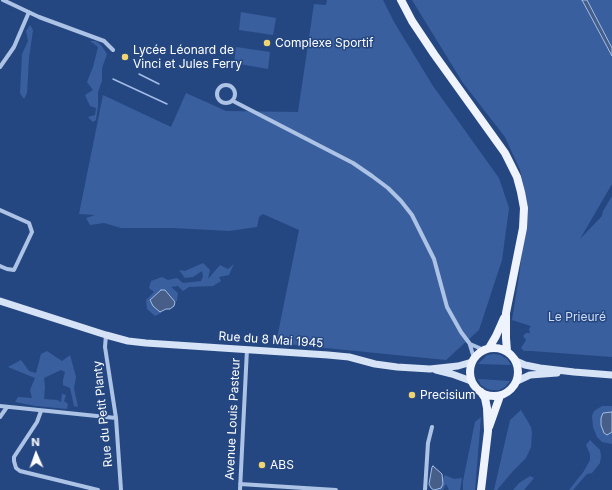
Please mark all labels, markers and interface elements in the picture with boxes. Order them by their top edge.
place label: Complexe Sportif [275,36,373,50]
marker: Complexe Sportif [262,38,272,48]
place label: Lycée Léonard de Vinci et Jules Ferry [133,43,242,71]
marker: Lycée Léonard de Vinci et Jules Ferry [120,52,130,62]
park label: Le Prieuré [548,310,606,324]
street label: Rue du 8 Mai 1945 [218,329,324,351]
street label: Avenue Louis Pasteur [223,358,243,480]
street label: Rue du Petit Planty [90,360,116,468]
place label: Precisium [420,388,476,402]
marker: Precisium [407,390,417,400]
north arrow [16,434,56,474]
text: N [31,435,40,449]
place label: ABS [270,458,294,472]
marker: ABS [257,460,267,470]

